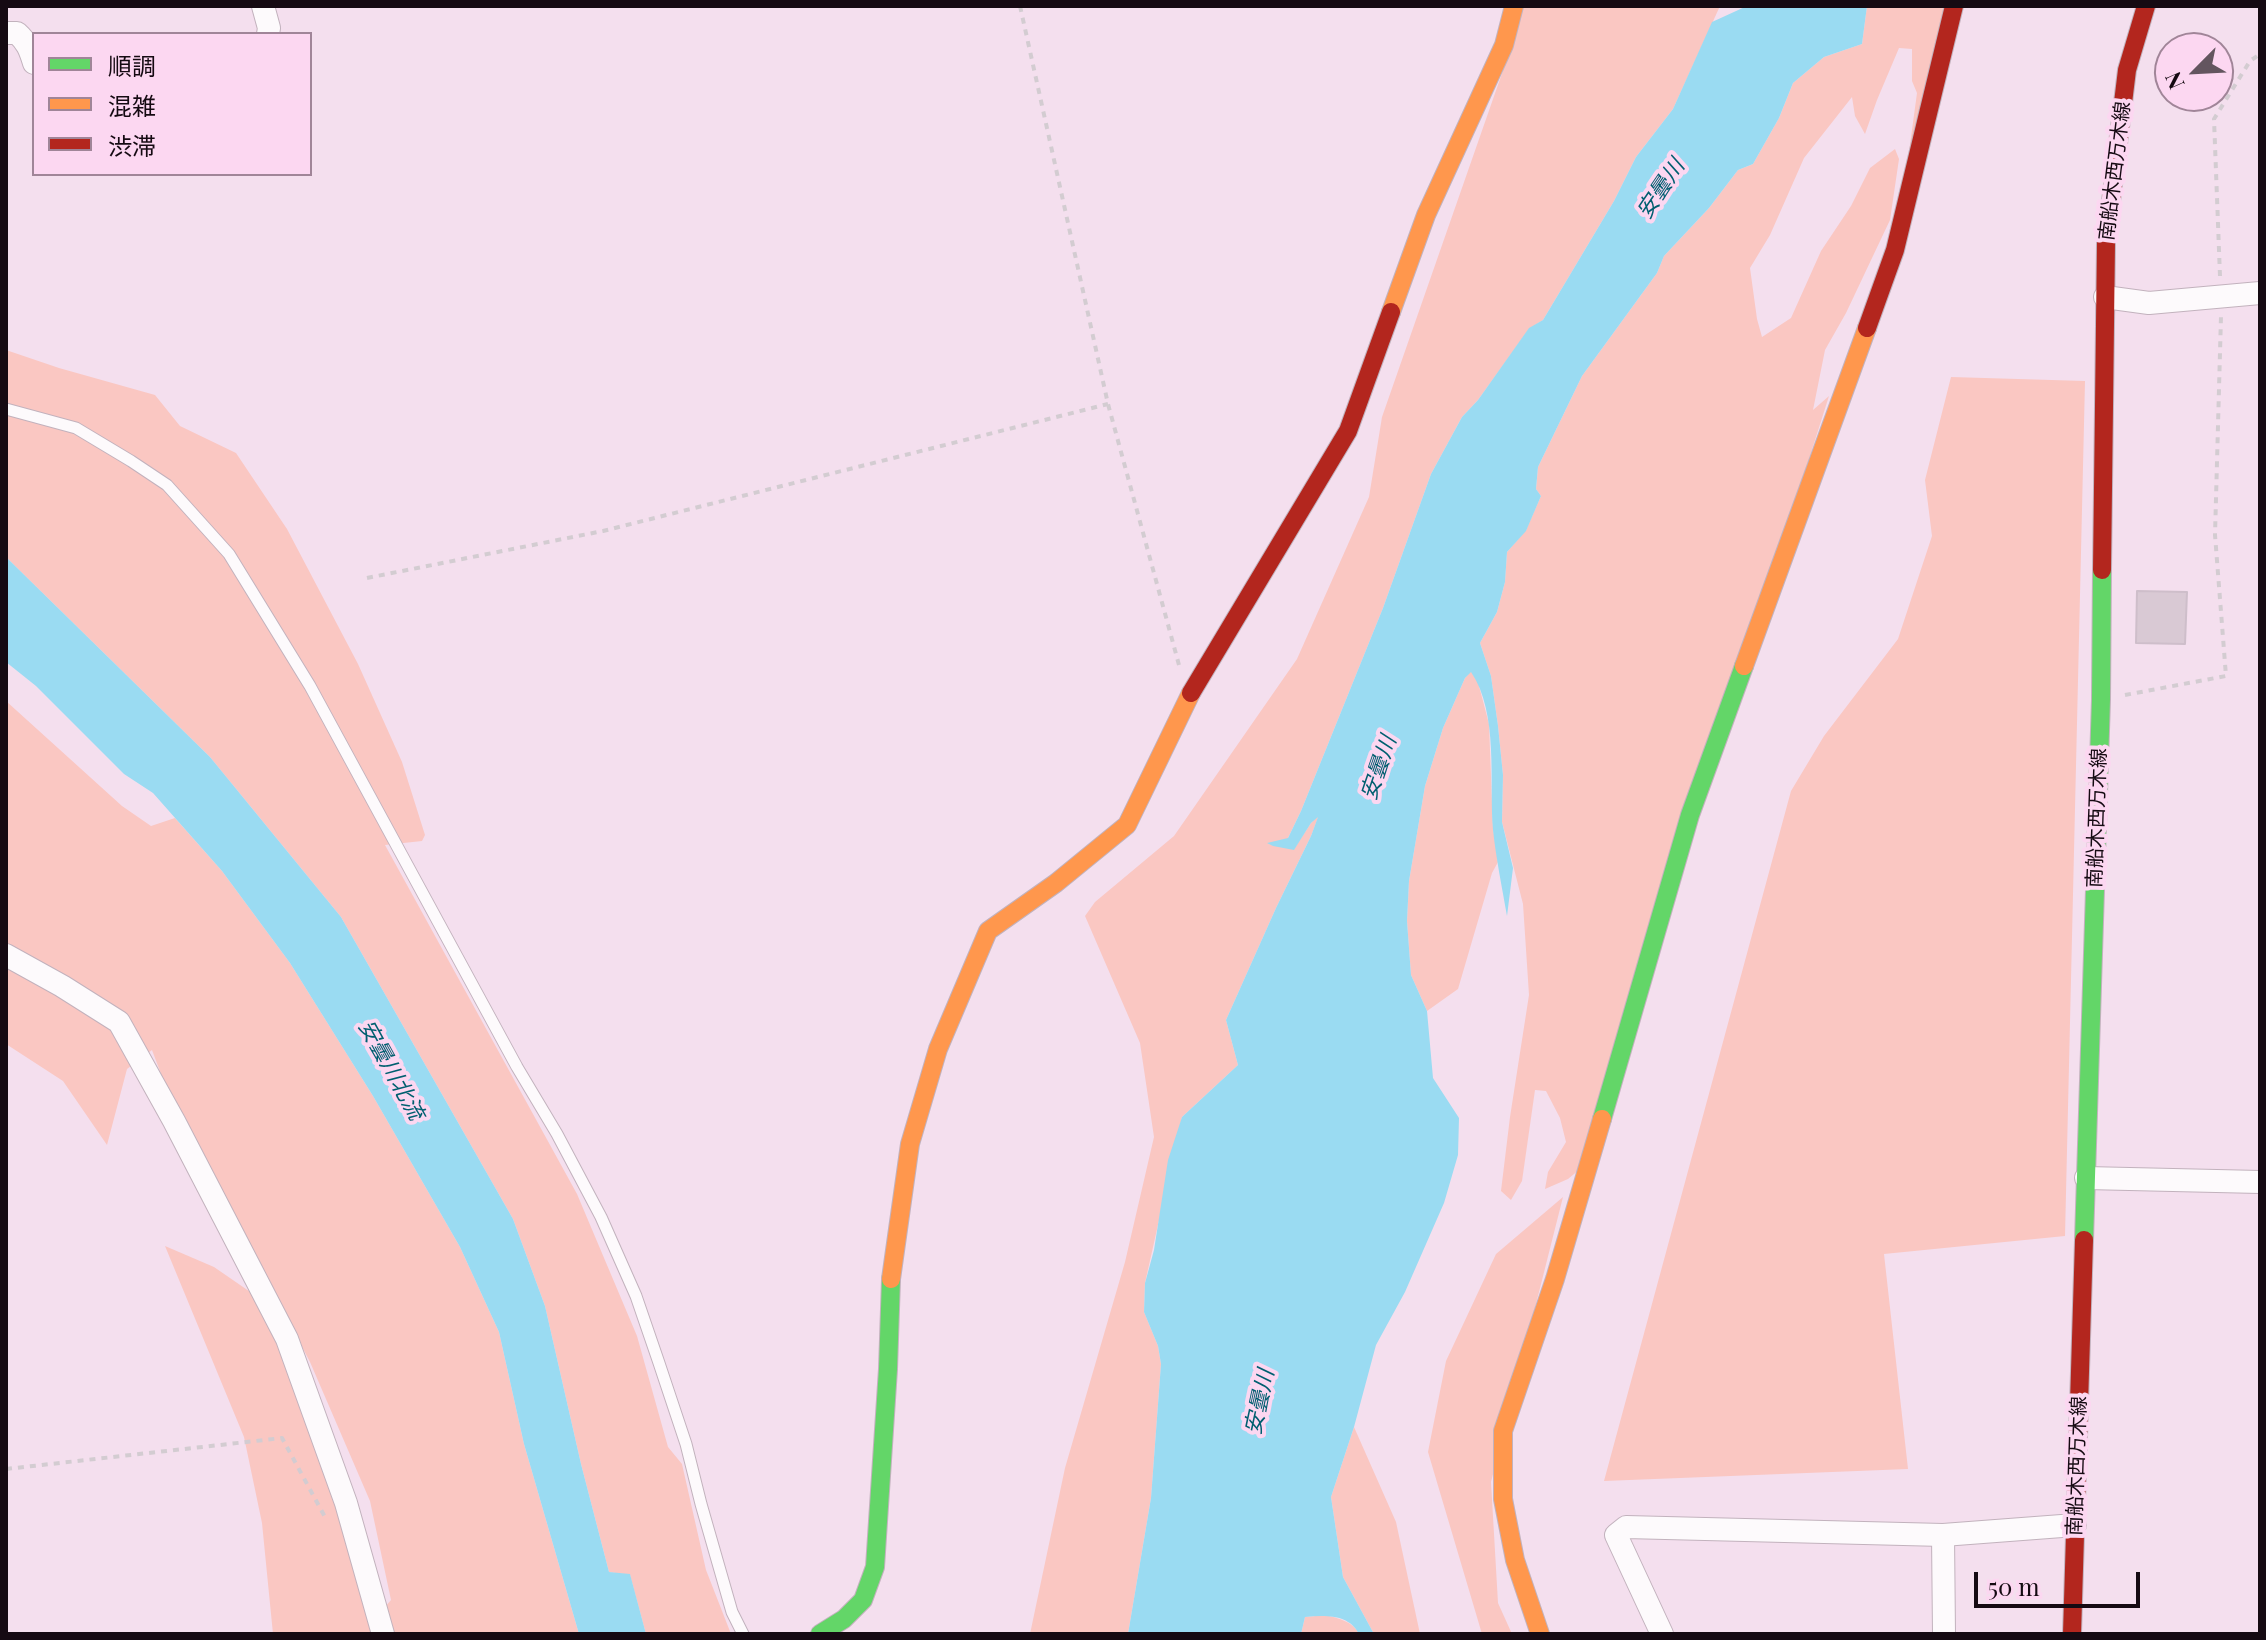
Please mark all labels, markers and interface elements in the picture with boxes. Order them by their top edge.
legend [32,32,312,176]
north arrow [2154,32,2234,112]
text: 順調 [108,49,156,81]
text: N [2157,68,2191,94]
text: 混雑 [108,89,156,121]
street label: 南船木西万木線 [2095,100,2135,242]
text: 渋滞 [108,129,156,161]
water label: 安曇川 [1632,154,1690,224]
water label: 安曇川 [1356,733,1402,803]
street label: 南船木西万木線 [2083,748,2111,888]
water label: 安曇川北流 [353,1015,429,1125]
water label: 安曇川 [1240,1367,1280,1437]
street label: 南船木西万木線 [2063,1396,2091,1536]
scale bar [1978,1556,2144,1606]
text: 50 m [1988,1570,2040,1602]

